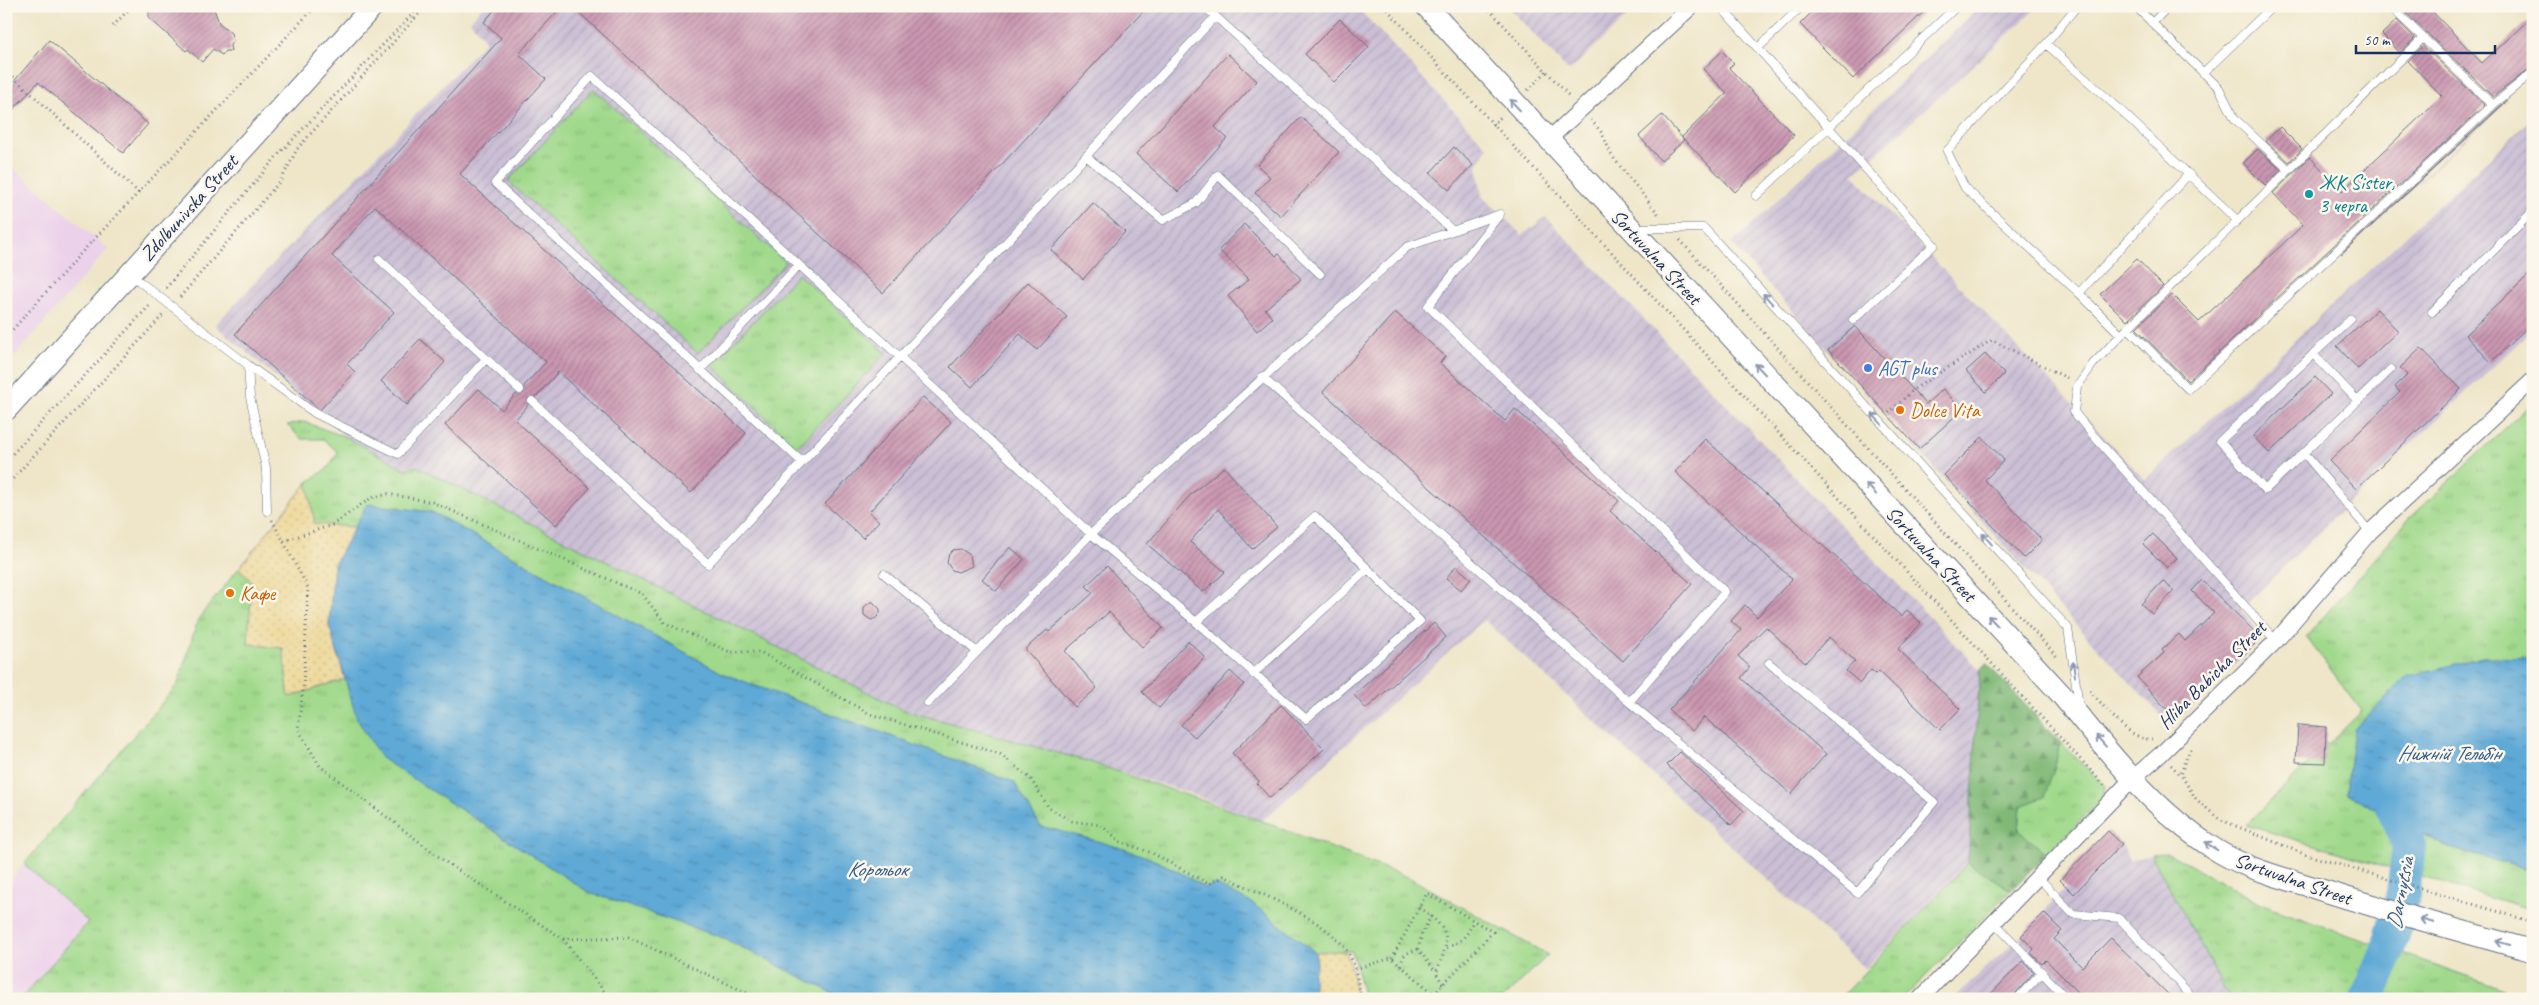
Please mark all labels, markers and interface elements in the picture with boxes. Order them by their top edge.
scale bar [2356,22,2495,54]
text: 50 m [2364,31,2391,50]
one-way arrow [1509,98,1521,111]
street label: Zdolbunivska Street [135,148,245,266]
place label: ЖК Sister, 3 черга [2319,170,2395,218]
marker: ЖК Sister, 3 черга [2303,188,2315,200]
street label: Sortuvalna Street [1605,204,1708,312]
one-way arrow [1762,292,1774,305]
place label: AGT plus [1878,356,1939,381]
marker: AGT plus [1862,362,1874,374]
one-way arrow [1754,363,1766,376]
place label: Dolce Vita [1910,398,1981,423]
marker: Dolce Vita [1894,404,1906,416]
one-way arrow [1871,412,1883,425]
one-way arrow [1865,482,1876,495]
street label: Sortuvalna Street [1880,501,1983,609]
one-way arrow [1981,532,1993,545]
place label: Кафе [240,581,277,606]
marker: Кафе [224,587,236,599]
one-way arrow [1987,614,1999,627]
street label: Hliba Babicha Street [2153,614,2273,734]
one-way arrow [2069,662,2079,678]
one-way arrow [2096,735,2107,748]
water label: Нижній Тельбін [2398,740,2504,766]
one-way arrow [2205,841,2219,851]
street label: Sortuvalna Street [2231,847,2357,911]
water label: Darnytsia [2380,853,2420,931]
water label: Корольок [847,856,911,882]
one-way arrow [2419,916,2435,926]
one-way arrow [2496,938,2512,947]

